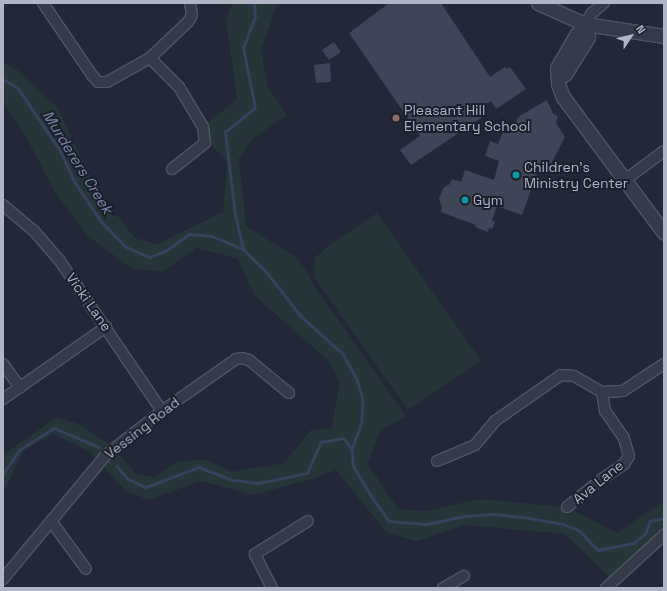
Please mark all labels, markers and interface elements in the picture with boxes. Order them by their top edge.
north arrow [611,16,651,56]
text: N [633,22,649,36]
place label: Pleasant Hill Elementary School [404,102,530,134]
water label: Murderers Creek [39,107,117,217]
marker: Pleasant Hill Elementary School [391,113,401,123]
place label: Children's Ministry Center [524,159,628,192]
marker: Children's Ministry Center [511,170,521,180]
place label: Gym [473,192,503,208]
marker: Gym [460,195,470,205]
street label: Vicki Lane [63,269,115,335]
street label: Vessing Road [101,394,183,462]
street label: Ava Lane [569,457,627,507]

